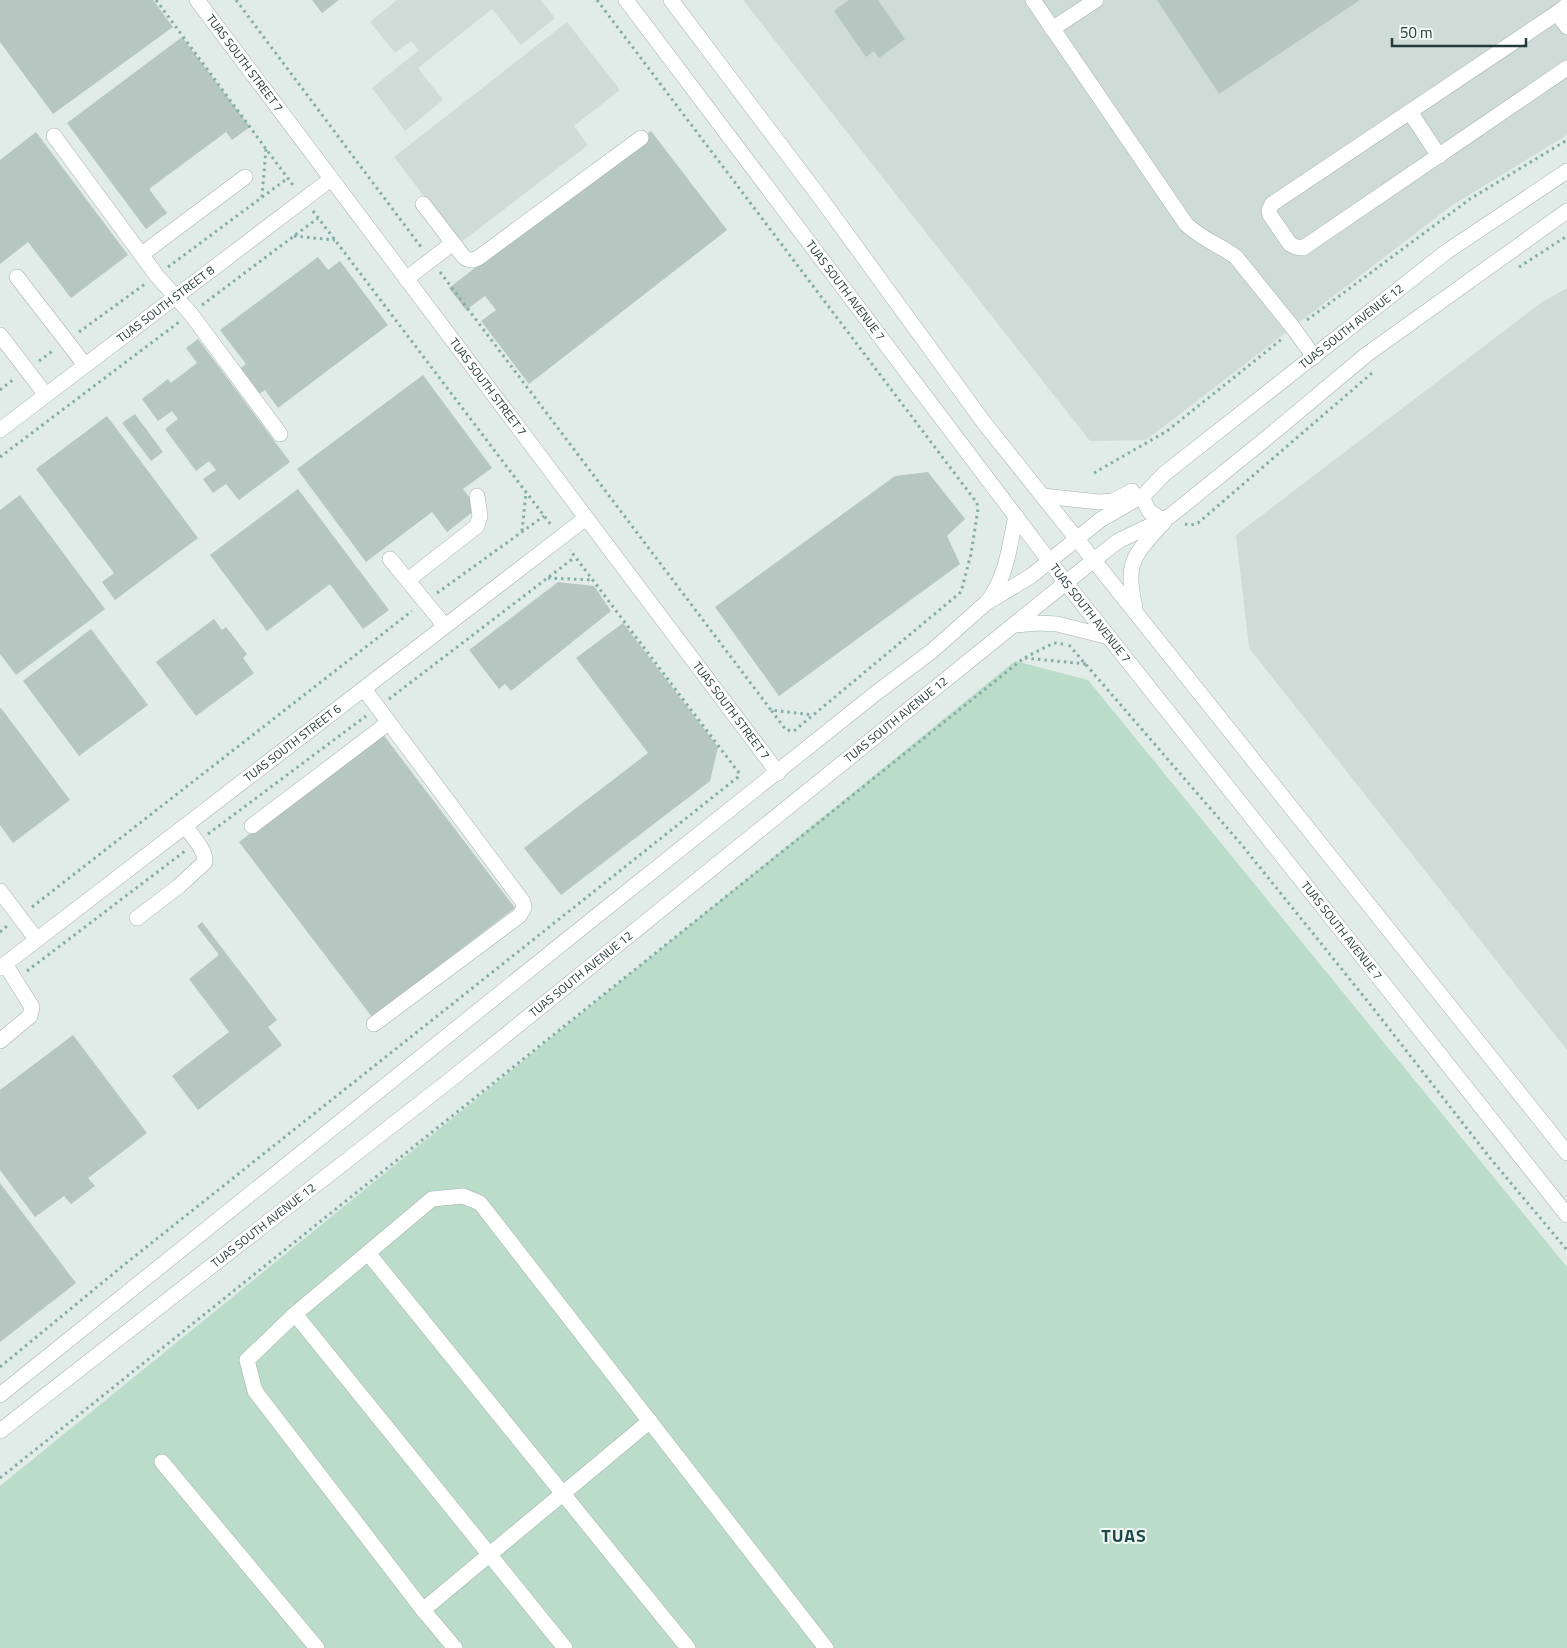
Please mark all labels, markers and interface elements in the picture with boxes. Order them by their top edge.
street label: TUAS SOUTH STREET 7 [202,10,288,116]
scale bar [1392,15,1526,47]
text: 50 m [1400,21,1433,44]
street label: TUAS SOUTH AVENUE 7 [801,236,890,345]
street label: TUAS SOUTH STREET 8 [112,260,219,347]
street label: TUAS SOUTH AVENUE 12 [1295,279,1407,373]
street label: TUAS SOUTH STREET 7 [445,333,531,440]
street label: TUAS SOUTH AVENUE 7 [1045,559,1136,667]
street label: TUAS SOUTH STREET 7 [688,657,775,763]
street label: TUAS SOUTH AVENUE 12 [840,672,952,767]
street label: TUAS SOUTH STREET 6 [240,699,345,787]
street label: TUAS SOUTH AVENUE 7 [1297,877,1387,984]
street label: TUAS SOUTH AVENUE 12 [525,926,637,1022]
street label: TUAS SOUTH AVENUE 12 [207,1178,320,1272]
district label: TUAS [1101,1522,1147,1549]

